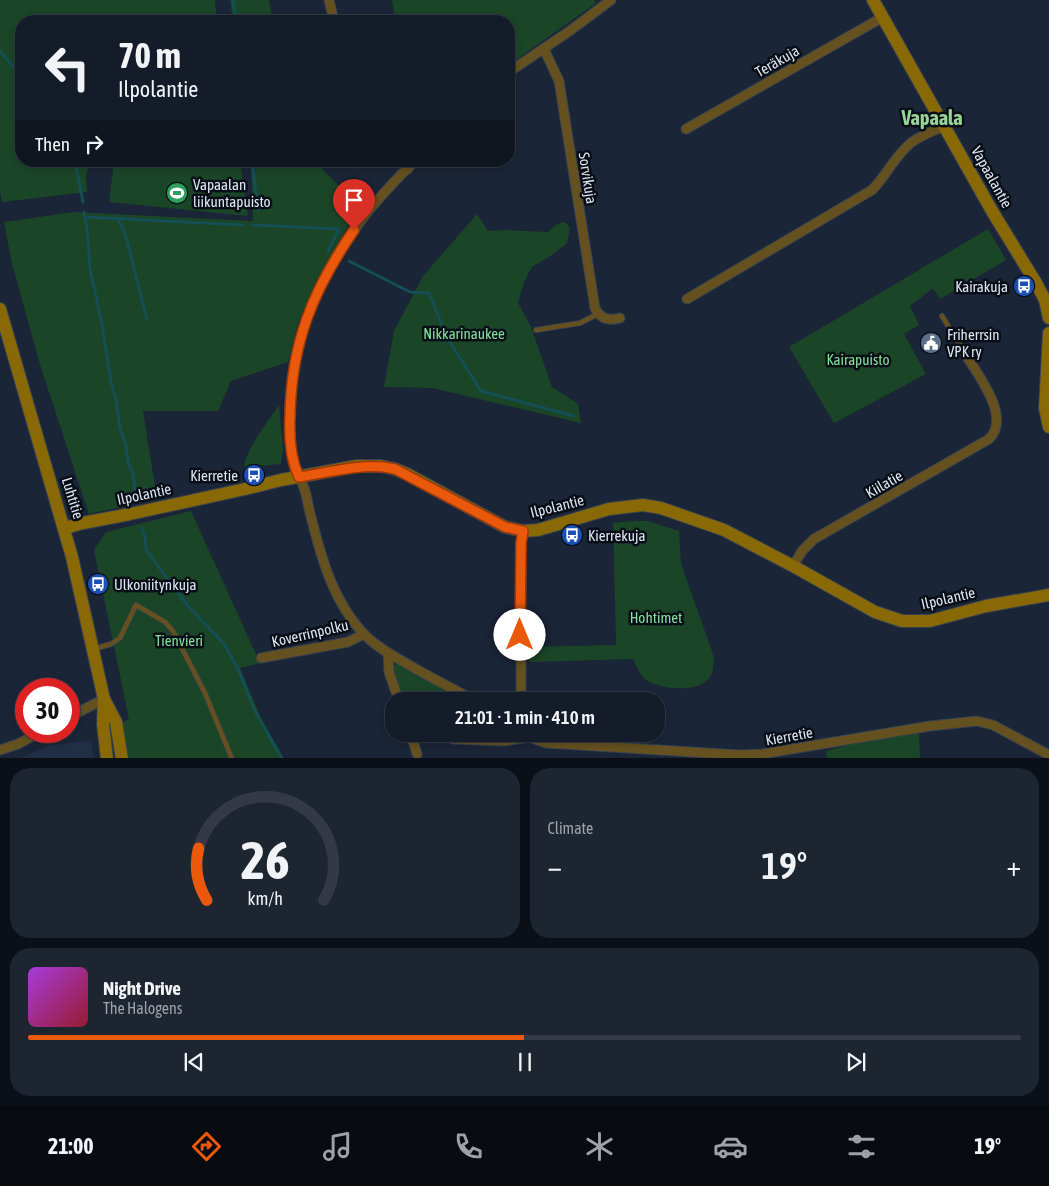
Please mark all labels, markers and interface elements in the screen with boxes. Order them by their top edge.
icon: left [35,35,100,100]
text: 70 m [118,35,181,75]
street label: Teräkuja [752,42,802,80]
text: Ilpolantie [118,76,198,102]
district label: Vapaala [900,106,963,129]
icon: right [80,130,108,158]
text: Then [35,133,70,155]
street label: Vapaalantie [968,143,1016,211]
street label: Sorvikuja [576,151,600,205]
place label: Vapaalan liikuntapuisto [193,176,271,210]
pin [333,179,375,230]
sports icon: Vapaalan liikuntapuisto [165,181,189,205]
icon: arrive [340,186,368,214]
bus stop icon: Kairakuja [1012,274,1036,298]
place label: Kairakuja [955,278,1008,295]
park label: Nikkarinaukee [423,325,505,342]
place label: Friherrsin VPK ry [947,326,1000,360]
public building icon: Friherrsin VPK ry [919,331,943,355]
park label: Kairapuisto [827,351,889,368]
bus stop icon: Kierretie [242,463,266,487]
place label: Kierretie [190,467,238,484]
street label: Kiilatie [863,467,906,501]
street label: Luhtitie [59,475,87,521]
street label: Ilpolantie [115,480,173,508]
street label: Ilpolantie [528,491,586,521]
bus stop icon: Kierrekuja [560,523,584,547]
place label: Kierrekuja [588,527,646,544]
bus stop icon: Ulkoniitynkuja [86,572,110,596]
place label: Ulkoniitynkuja [114,576,196,593]
street label: Ilpolantie [919,584,977,612]
position arrow [493,608,545,660]
park label: Hohtimet [630,609,682,626]
street label: Koverrinpolku [270,616,350,650]
park label: Tienvieri [155,632,203,649]
speed limit sign: 30 [15,678,80,743]
text: 21:01 · 1 min · 410 m [455,706,595,728]
street label: Kierretie [764,723,814,749]
text: Climate [548,819,593,837]
text: 26 [240,830,289,890]
text: 19° [761,844,807,887]
text: − [548,850,562,882]
text: + [1006,850,1021,882]
text: km/h [247,888,282,909]
text: Night Drive [103,977,181,999]
text: The Halogens [103,999,183,1017]
icon: previous [180,1048,208,1076]
icon: pause [511,1048,539,1076]
icon: next [842,1048,870,1076]
icon: directions [189,1129,224,1164]
icon: music [320,1129,355,1164]
icon: phone [451,1129,486,1164]
icon: climate [582,1129,617,1164]
icon: car [713,1129,748,1164]
icon: filters [844,1129,879,1164]
text: 21:00 [48,1133,94,1159]
text: 19° [974,1133,1001,1159]

